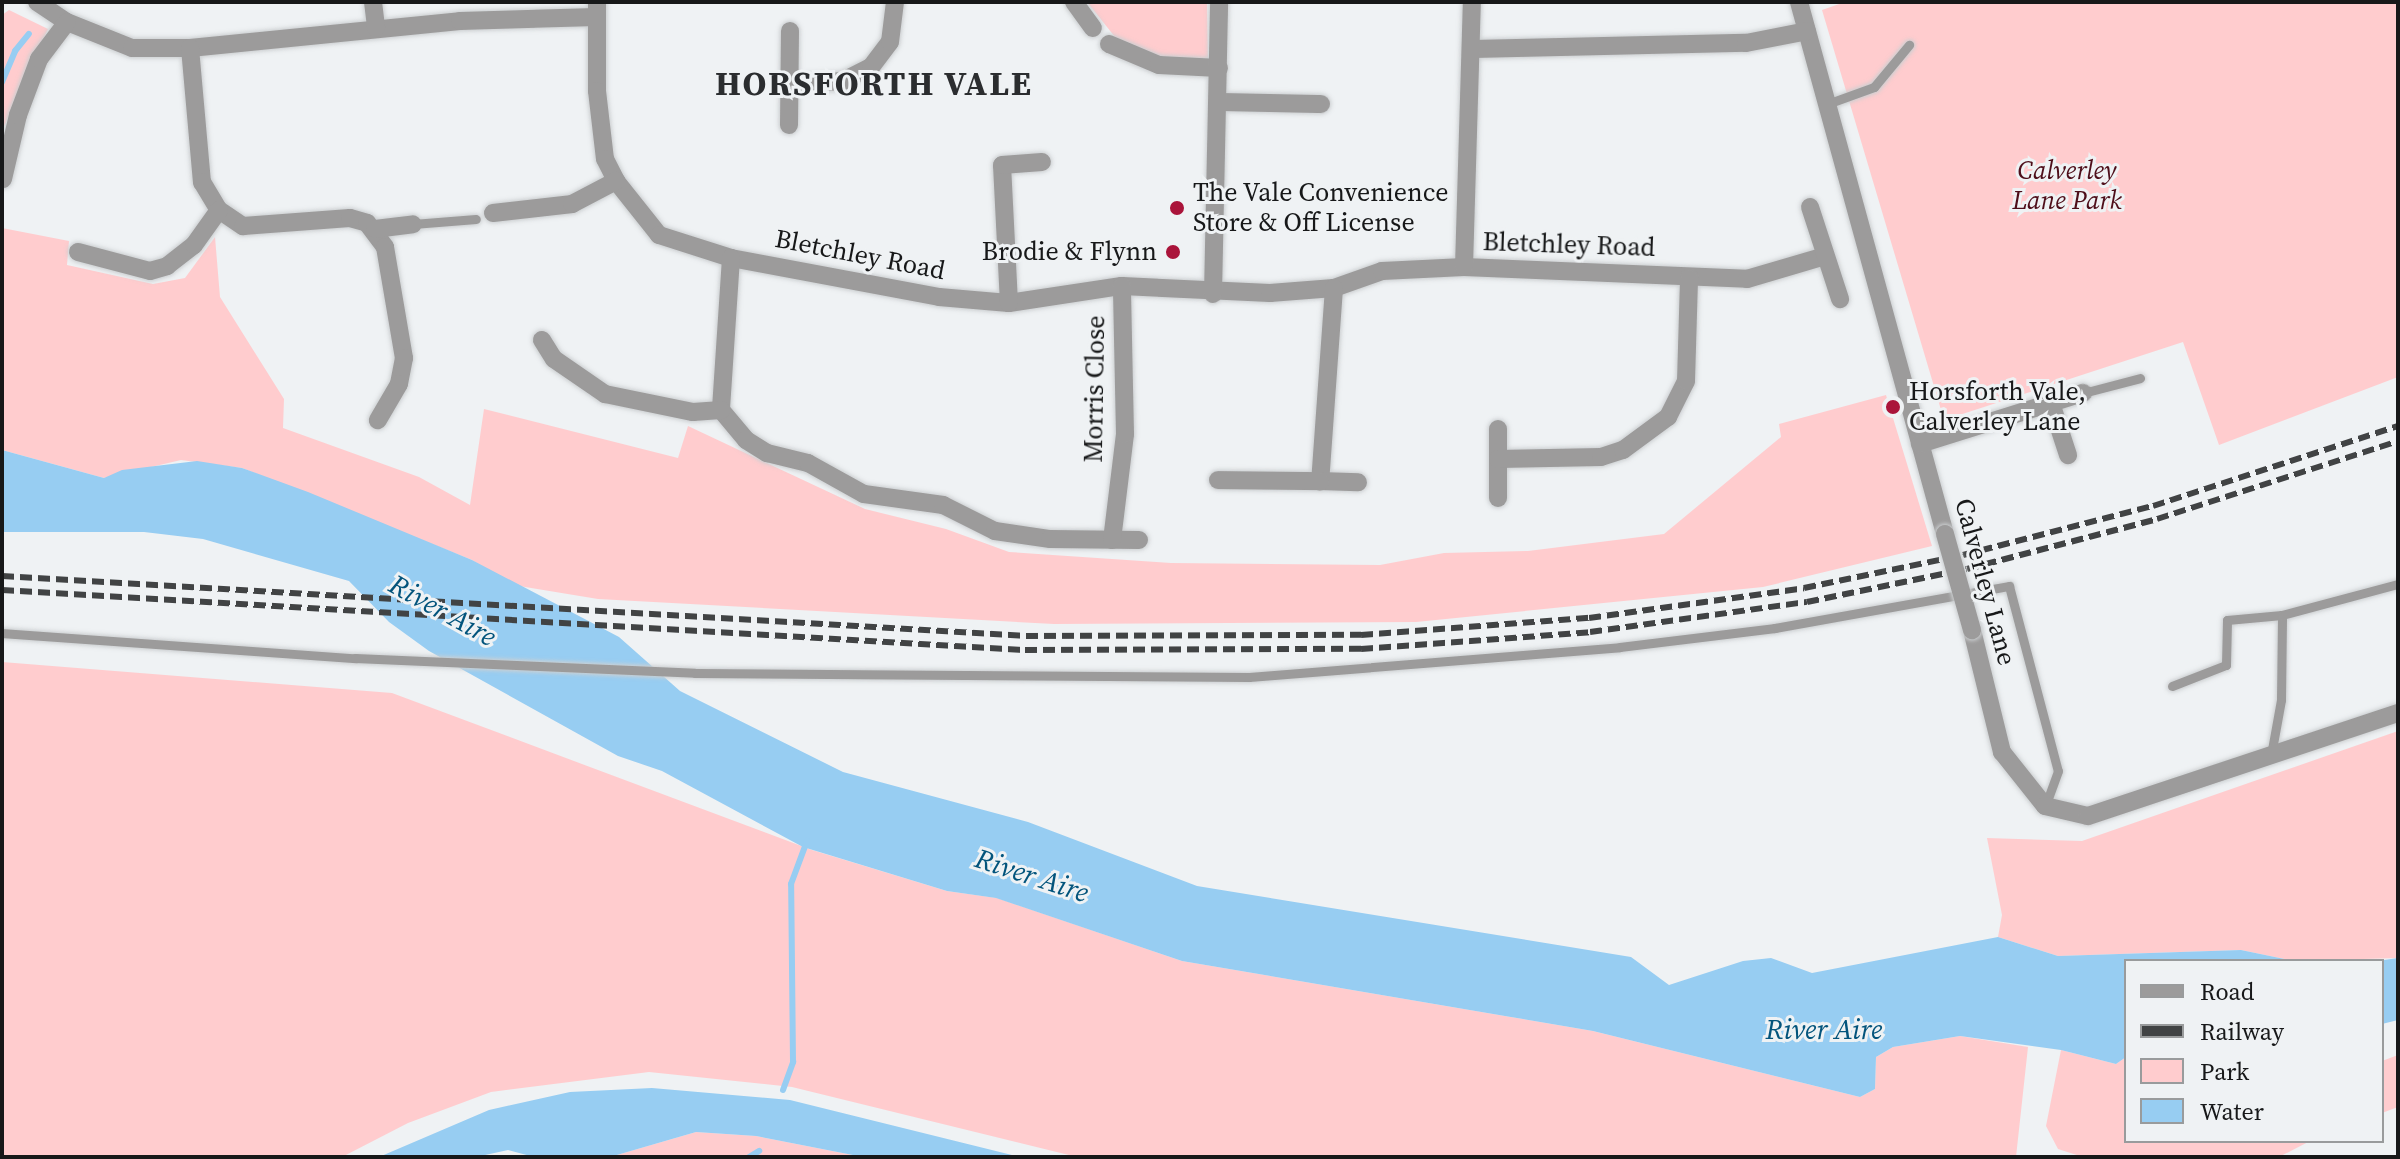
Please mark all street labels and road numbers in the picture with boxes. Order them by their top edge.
street label: Bletchley Road [772,223,948,287]
street label: Bletchley Road [1482,226,1656,264]
street label: Morris Close [1078,315,1112,463]
street label: Calverley Lane [1948,495,2022,669]

